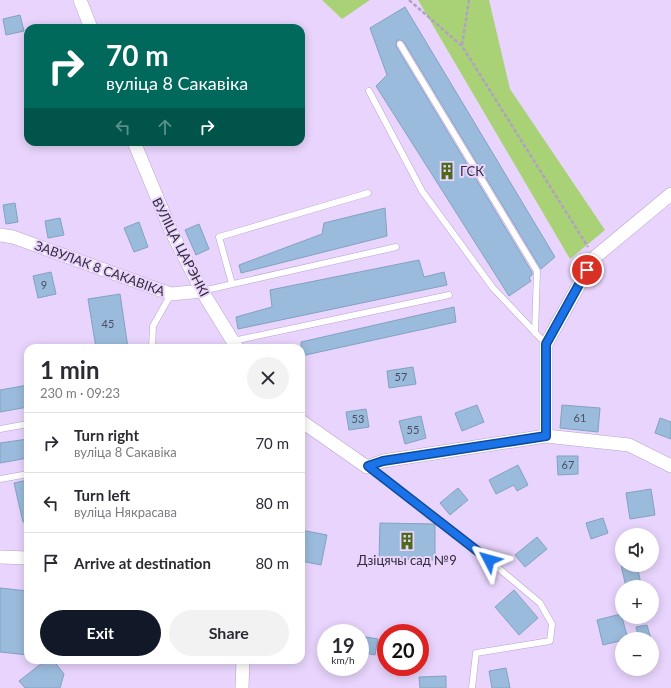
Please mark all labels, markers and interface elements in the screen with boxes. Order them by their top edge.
text: 70 m [106,38,169,72]
icon: right [40,40,92,92]
text: вуліца 8 Сакавіка [106,72,248,94]
icon: left [112,116,134,138]
icon: ahead [154,116,176,138]
icon: right [196,116,218,138]
building icon: ГСК [437,161,457,181]
place label: ГСК [460,163,484,179]
street label: ВУЛІЦА ЦАРЭНКІ [149,195,213,299]
street label: ЗАВУЛАК 8 САКАВІКА [33,237,168,299]
pin [570,253,604,287]
icon: arrive [576,259,598,281]
house number: 9 [41,278,47,291]
house number: 45 [102,317,114,330]
text: 1 min [40,355,100,384]
button: close [247,357,289,399]
house number: 57 [395,370,407,383]
text: 230 m · 09:23 [40,385,120,401]
house number: 61 [574,411,586,424]
house number: 53 [352,412,364,425]
house number: 55 [407,423,419,436]
text: Turn right [74,426,139,444]
icon: right [40,432,62,454]
text: 70 m [255,434,289,452]
text: вуліца 8 Сакавіка [74,444,177,460]
house number: 67 [562,458,574,471]
text: Turn left [74,486,130,504]
icon: left [40,492,62,514]
text: 80 m [255,494,289,512]
text: вуліца Някрасава [74,504,177,520]
map controls [615,528,659,676]
button: sound [615,528,659,572]
building icon: Дзіцячы сад №9 [397,531,417,551]
position arrow [468,539,510,581]
icon: arrive [40,552,62,574]
place label: Дзіцячы сад №9 [357,552,457,568]
text: Arrive at destination [74,554,211,572]
text: 80 m [255,554,289,572]
button: + [615,580,659,624]
button: Exit [40,610,161,656]
button: Share [169,610,289,656]
speed limit sign: 20 [377,624,429,676]
button: − [615,632,659,676]
text: 19 [331,633,355,657]
text: km/h [331,654,355,666]

